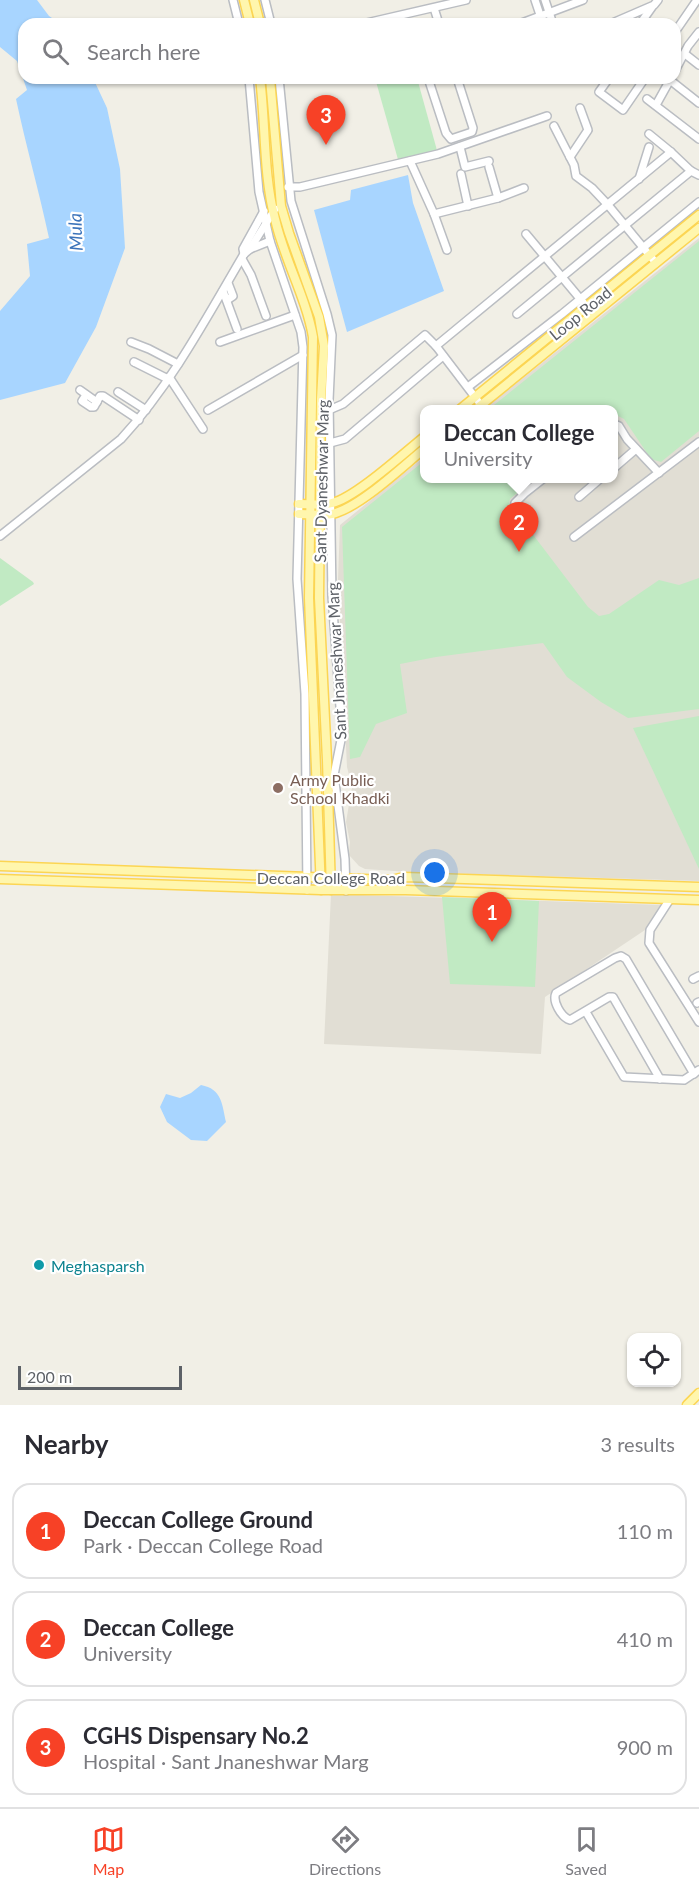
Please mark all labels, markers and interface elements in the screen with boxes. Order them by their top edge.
search box [18,18,681,84]
icon: search [39,35,72,68]
text: Search here [87,38,200,65]
pin: 3 [306,96,346,145]
water label: Mula [63,213,87,251]
street label: Loop Road [545,282,615,344]
street label: Sant Dyaneshwar Marg [310,399,332,563]
popup [420,405,618,483]
text: Deccan College [443,419,595,446]
text: University [443,446,533,470]
pin: 2 [500,502,538,552]
street label: Sant Jnaneshwar Marg [322,582,350,740]
place label: Army Public School Khadki [290,770,390,807]
marker: Army Public School Khadki [271,781,285,795]
your location [420,858,449,887]
street label: Deccan College Road [257,868,405,887]
pin: 1 [472,892,512,942]
place label: Meghasparsh [51,1256,145,1275]
marker: Meghasparsh [32,1258,46,1272]
map controls [627,1333,681,1387]
button: locate [627,1333,681,1387]
scale bar [18,1363,182,1390]
text: 200 m [27,1367,72,1386]
text: Nearby [24,1428,109,1460]
text: 3 results [600,1432,675,1456]
text: Deccan College Ground [83,1506,313,1533]
text: 1 [40,1519,51,1543]
text: 110 m [617,1519,673,1543]
text: Park · Deccan College Road [83,1533,323,1557]
text: Deccan College [83,1614,234,1641]
text: 2 [40,1627,51,1651]
text: 410 m [617,1627,673,1651]
text: University [83,1641,172,1665]
text: CGHS Dispensary No.2 [83,1722,309,1749]
text: 3 [40,1735,51,1759]
text: 900 m [617,1735,673,1759]
text: Hospital · Sant Jnaneshwar Marg [83,1749,369,1773]
tab: Map [92,1823,125,1878]
tab: Directions [309,1823,381,1878]
tab: Saved [565,1823,607,1878]

